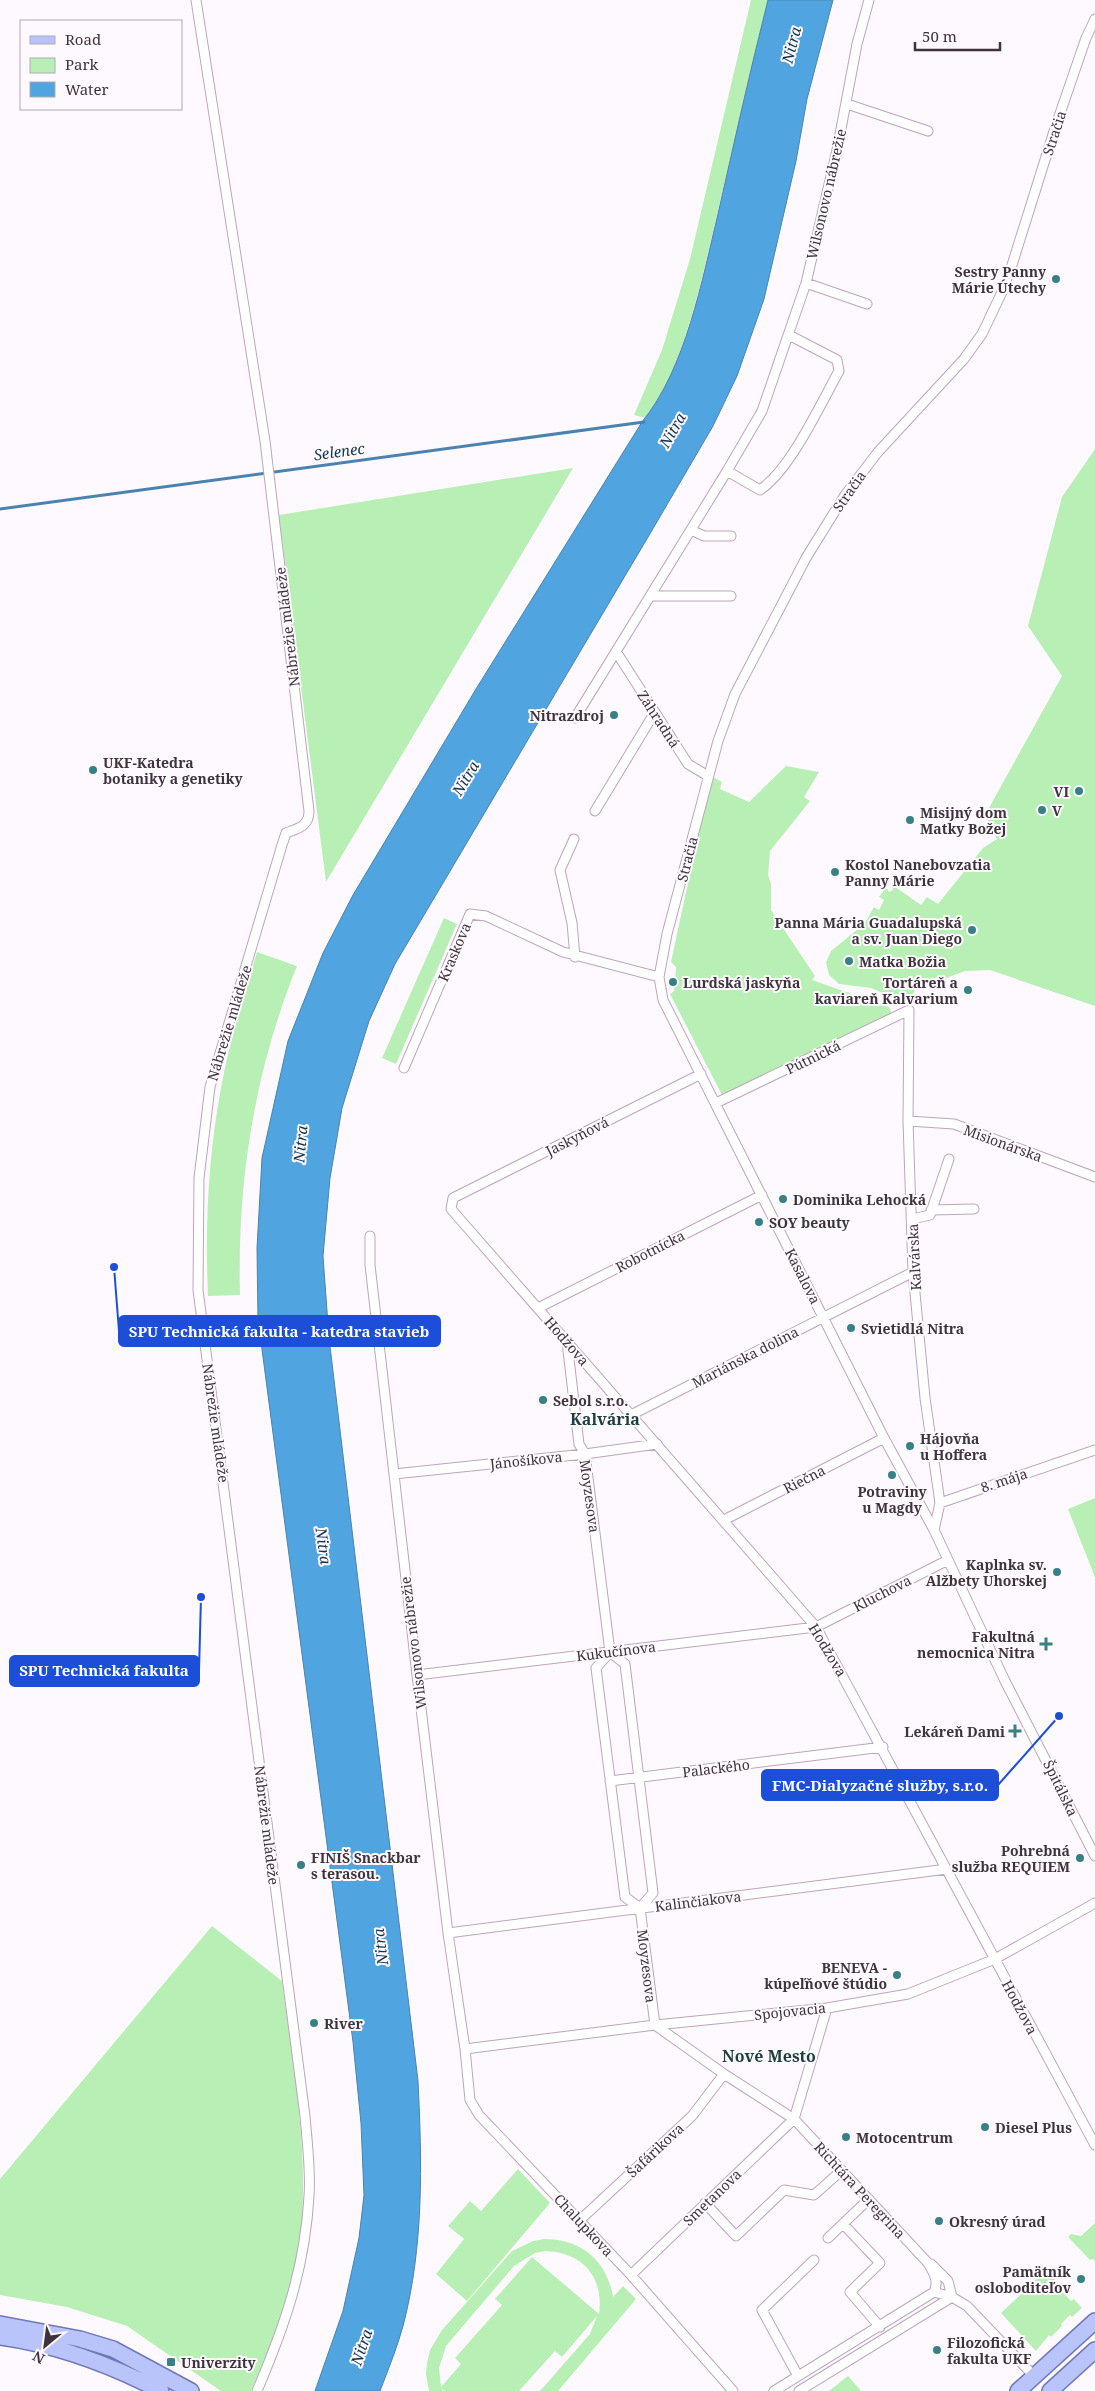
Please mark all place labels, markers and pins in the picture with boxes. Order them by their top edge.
place label: Sestry Panny Márie Útechy [952,262,1047,297]
marker: Sestry Panny Márie Útechy [1050,273,1062,285]
place label: Nitrazdroj [530,706,604,725]
marker: Nitrazdroj [608,709,620,721]
place label: UKF-Katedra botaniky a genetiky [103,753,243,788]
marker: UKF-Katedra botaniky a genetiky [87,764,99,776]
place label: VI [1054,782,1069,801]
marker: VI [1073,785,1085,797]
place label: V [1052,801,1062,820]
place label: Misijný dom Matky Božej [920,803,1007,838]
marker: V [1036,804,1048,816]
marker: Misijný dom Matky Božej [904,814,916,826]
place label: Kostol Nanebovzatia Panny Márie [845,855,991,890]
marker: Kostol Nanebovzatia Panny Márie [829,866,841,878]
place label: Panna Mária Guadalupská a sv. Juan Diego [775,913,962,948]
marker: Panna Mária Guadalupská a sv. Juan Diego [966,924,978,936]
place label: Matka Božia [859,952,946,971]
marker: Matka Božia [843,955,855,967]
place label: Lurdská jaskyňa [683,973,800,992]
place label: Tortáreň a kaviareň Kalvarium [815,973,958,1008]
marker: Lurdská jaskyňa [667,976,679,988]
marker: Tortáreň a kaviareň Kalvarium [962,984,974,996]
place label: Dominika Lehocká [793,1190,926,1209]
marker: Dominika Lehocká [777,1193,789,1205]
place label: SOY beauty [769,1213,851,1232]
marker: SOY beauty [753,1216,765,1228]
callout: SPU Technická fakulta - katedra stavieb [119,1316,440,1346]
place label: Svietidlá Nitra [861,1319,964,1338]
marker: Svietidlá Nitra [845,1322,857,1334]
place label: Sebol s.r.o. [553,1391,628,1410]
marker: Sebol s.r.o. [537,1394,549,1406]
place label: Hájovňa u Hoffera [920,1429,987,1464]
marker: Hájovňa u Hoffera [904,1440,916,1452]
marker: Potraviny u Magdy [886,1469,898,1481]
place label: Potraviny u Magdy [857,1482,928,1517]
place label: Kaplnka sv. Alžbety Uhorskej [926,1555,1047,1590]
marker: Kaplnka sv. Alžbety Uhorskej [1051,1566,1063,1578]
place label: Fakultná nemocnica Nitra [917,1627,1035,1662]
marker: Fakultná nemocnica Nitra [1039,1637,1053,1651]
callout: SPU Technická fakulta [10,1656,199,1686]
place label: Lekáreň Dami [904,1722,1005,1741]
marker: Lekáreň Dami [1009,1725,1021,1737]
callout: FMC-Dialyzačné služby, s.r.o. [762,1770,998,1800]
place label: Pohrebná služba REQUIEM [952,1841,1070,1876]
place label: FINIŠ Snackbar s terasou. [311,1848,421,1883]
marker: Pohrebná služba REQUIEM [1074,1852,1086,1864]
marker: FINIŠ Snackbar s terasou. [295,1859,307,1871]
place label: BENEVA - kúpeľňové štúdio [764,1958,887,1993]
marker: BENEVA - kúpeľňové štúdio [891,1969,903,1981]
place label: River [324,2014,363,2033]
marker: River [308,2017,320,2029]
place label: Diesel Plus [995,2118,1072,2137]
marker: Diesel Plus [979,2121,991,2133]
place label: Motocentrum [856,2128,953,2147]
marker: Motocentrum [840,2131,852,2143]
place label: Okresný úrad [949,2212,1046,2231]
marker: Okresný úrad [933,2215,945,2227]
place label: Pamätník osloboditeľov [975,2262,1072,2297]
marker: Pamätník osloboditeľov [1075,2273,1087,2285]
place label: Filozofická fakulta UKF [947,2333,1032,2368]
marker: Filozofická fakulta UKF [931,2344,943,2356]
place label: Univerzity [181,2353,257,2372]
marker: Univerzity [165,2356,177,2368]

